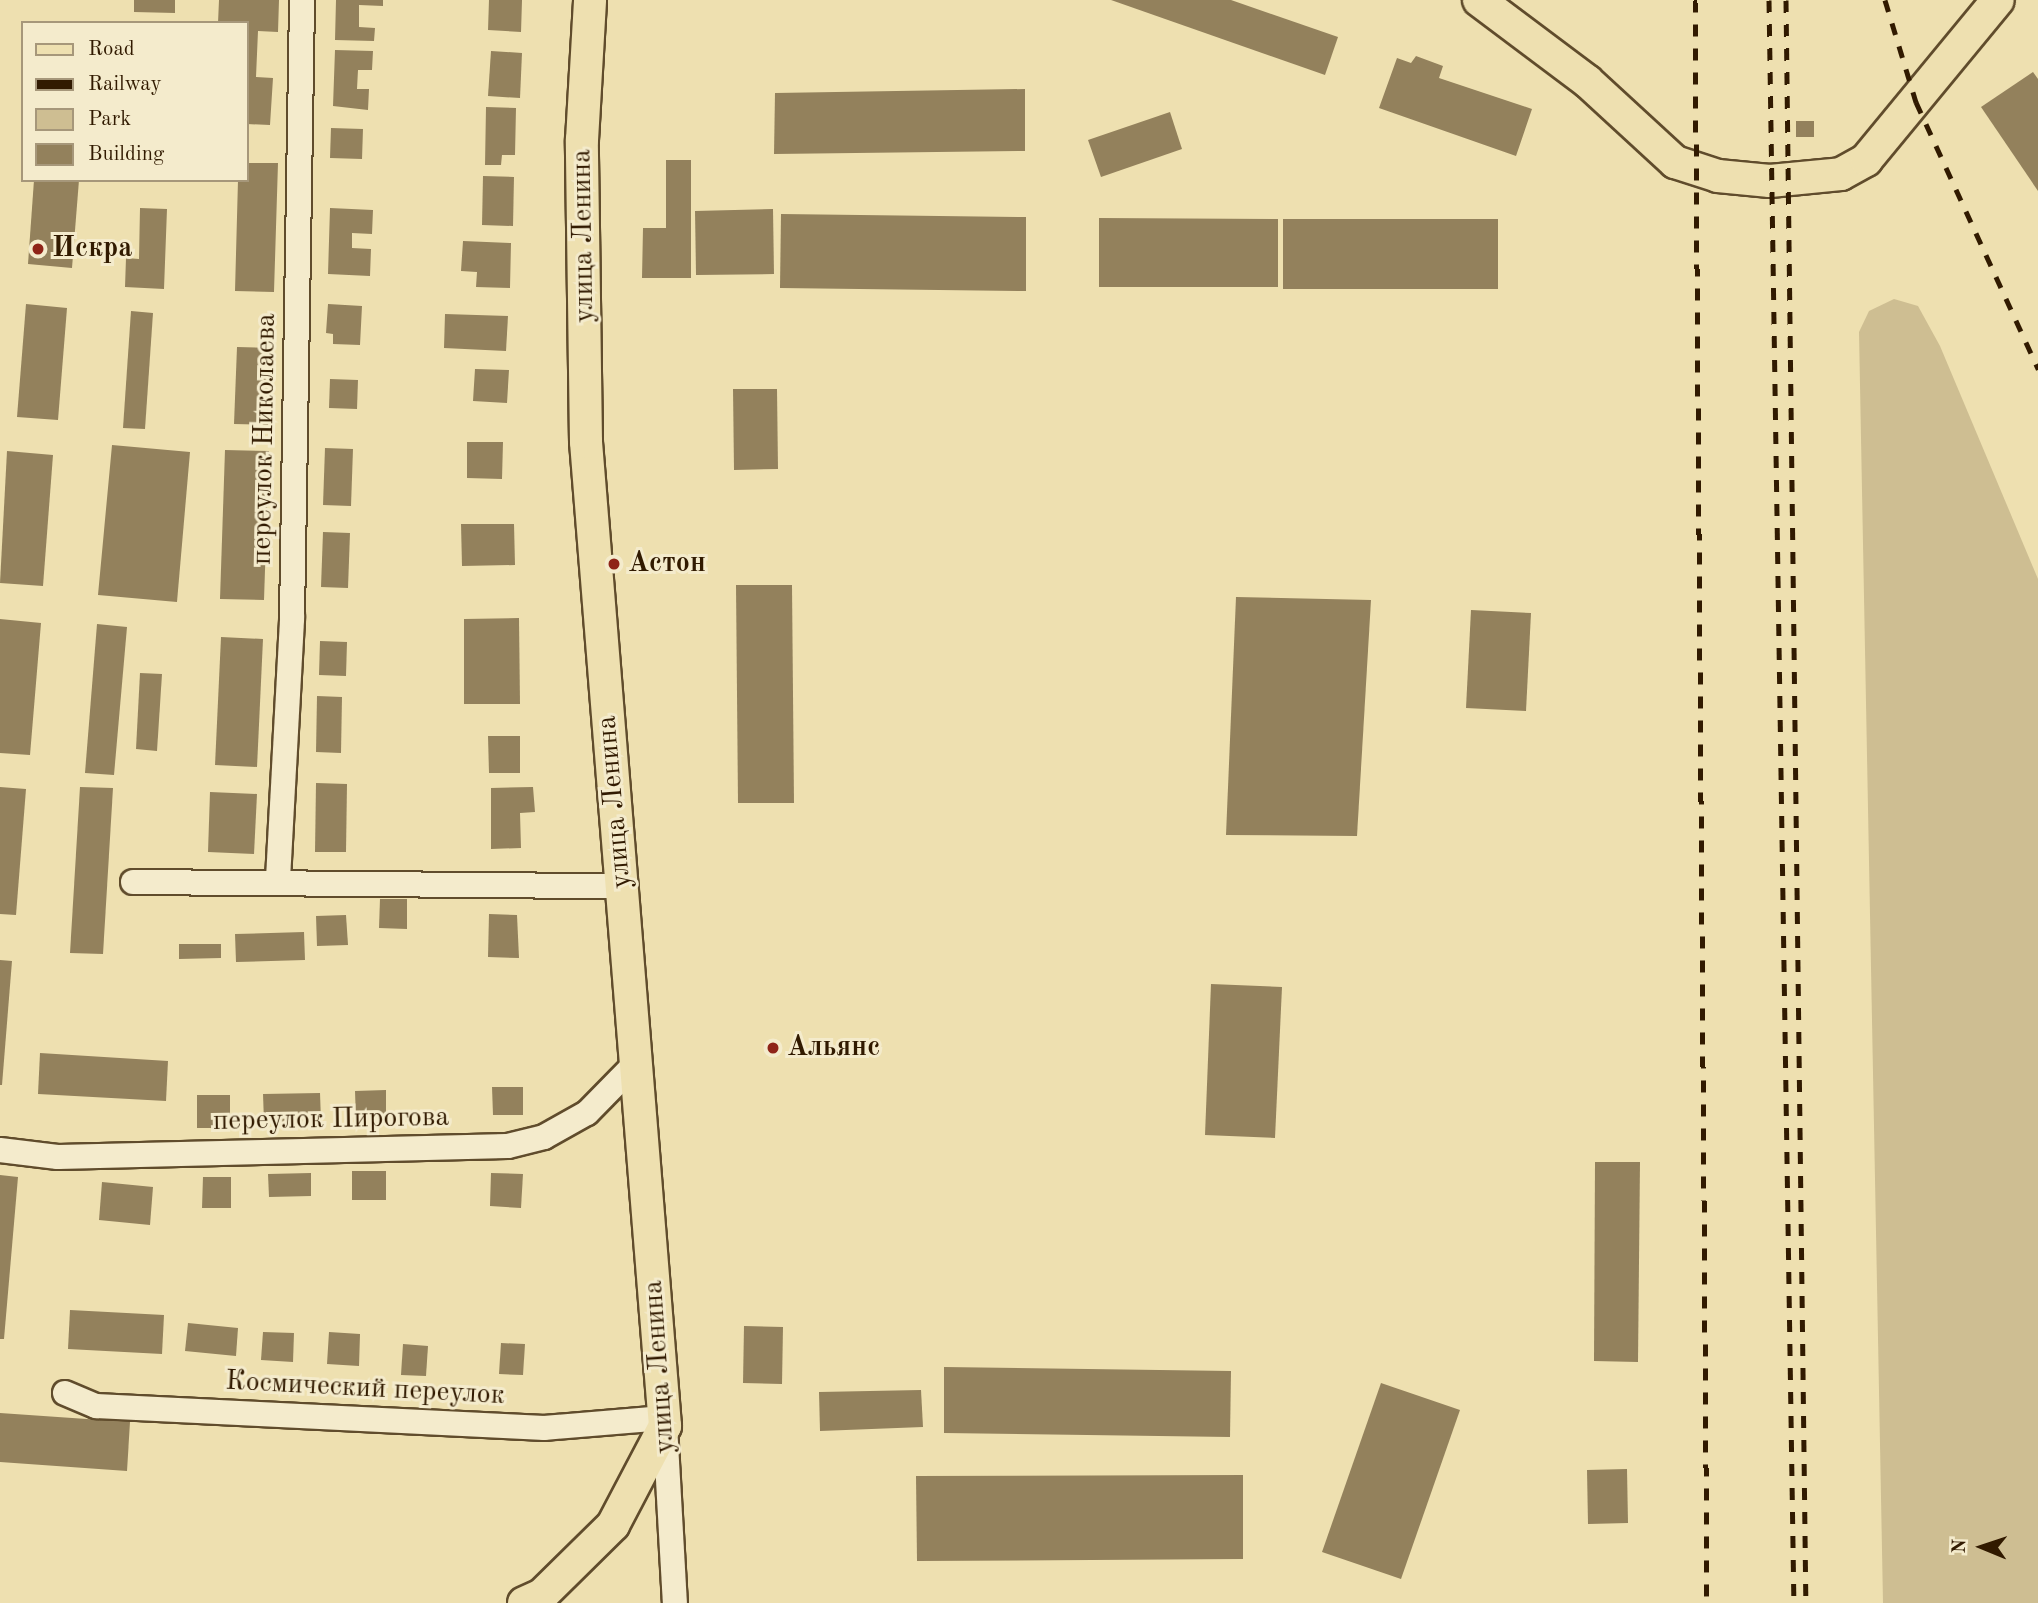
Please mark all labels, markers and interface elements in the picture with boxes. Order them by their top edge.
legend [21,21,248,182]
text: Road [88,39,135,60]
text: Railway [88,74,162,95]
text: Park [88,109,131,130]
text: Building [88,144,164,165]
street label: улица Ленина [566,149,602,323]
place label: Искра [52,232,132,266]
marker: Искра [30,241,46,257]
street label: переулок Николаева [246,313,284,565]
place label: Астон [628,547,706,581]
marker: Астон [606,556,622,572]
street label: улица Ленина [591,714,639,890]
place label: Альянс [787,1031,880,1065]
marker: Альянс [765,1040,781,1056]
street label: переулок Пирогова [213,1101,449,1139]
street label: улица Ленина [637,1279,683,1455]
street label: Космический переулок [224,1365,506,1413]
north arrow [1947,1512,2017,1582]
text: N [1951,1539,1970,1554]

